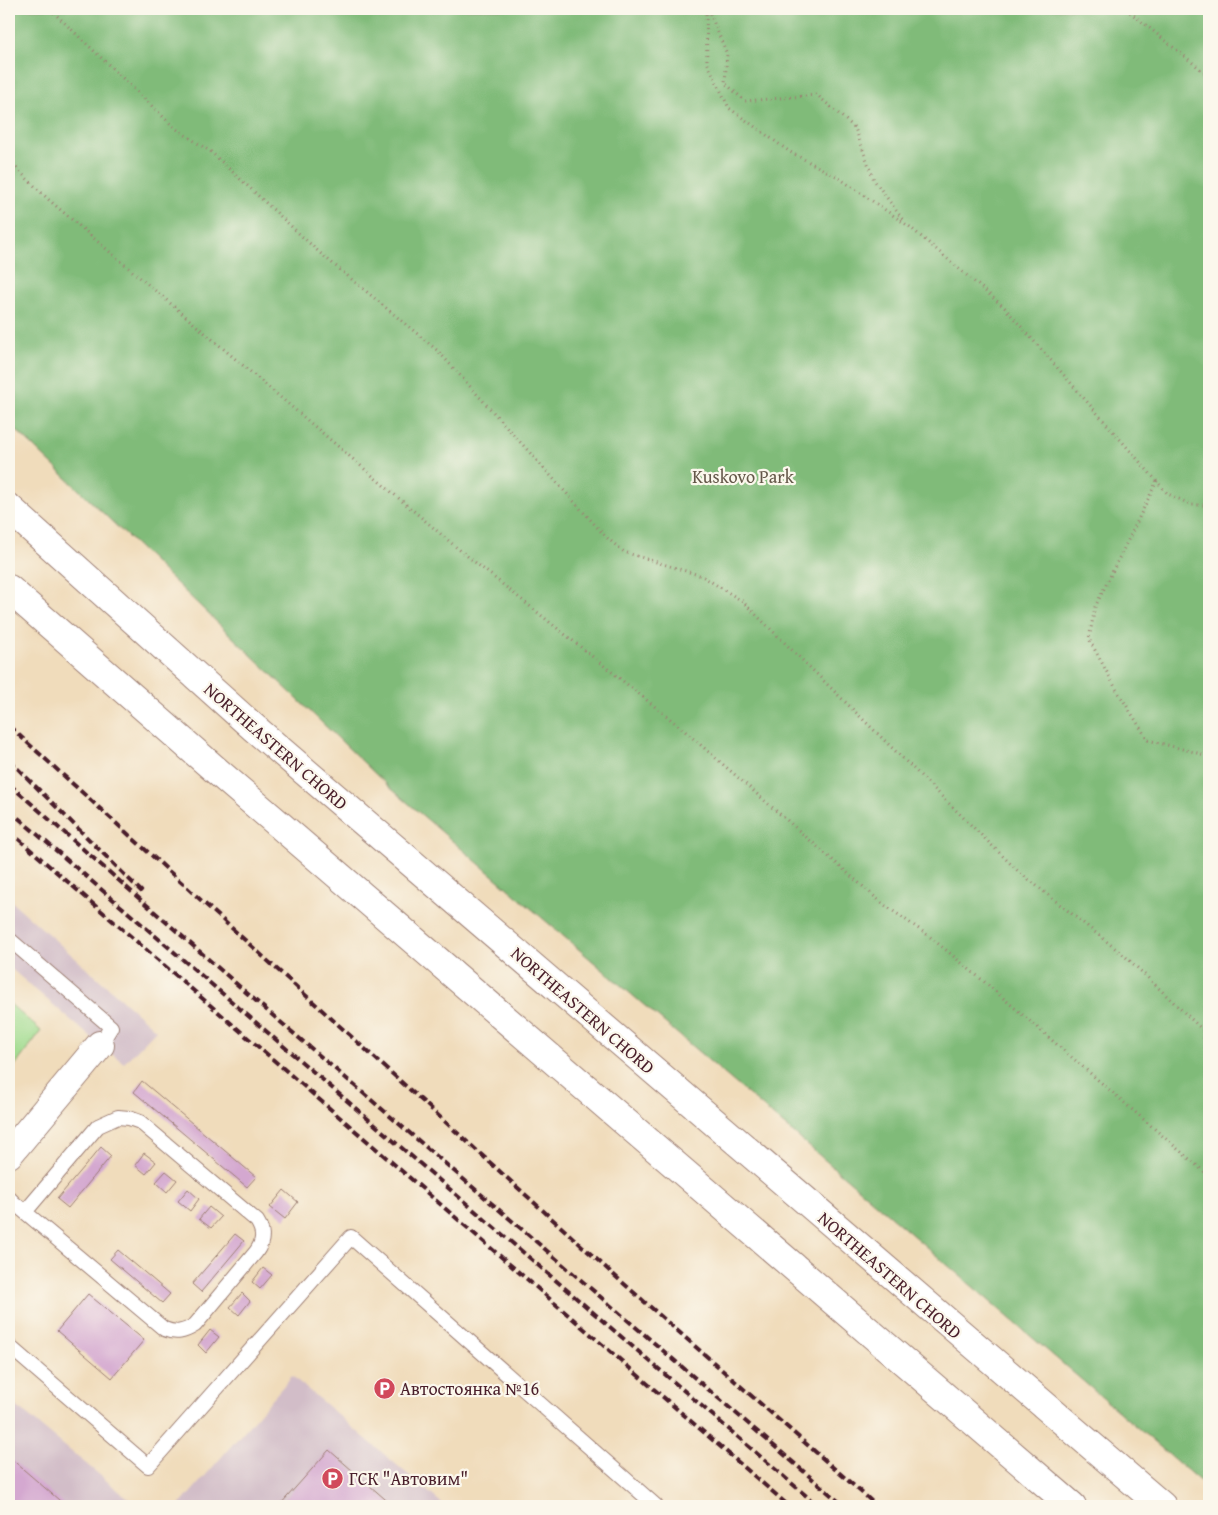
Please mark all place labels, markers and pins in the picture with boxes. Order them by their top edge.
place label: Автостоянка №16 [400,1375,539,1402]
parking icon: Автостоянка №16 [372,1376,396,1400]
place label: ГСК "Автовим" [349,1465,468,1492]
parking icon: ГСК "Автовим" [321,1466,345,1490]

